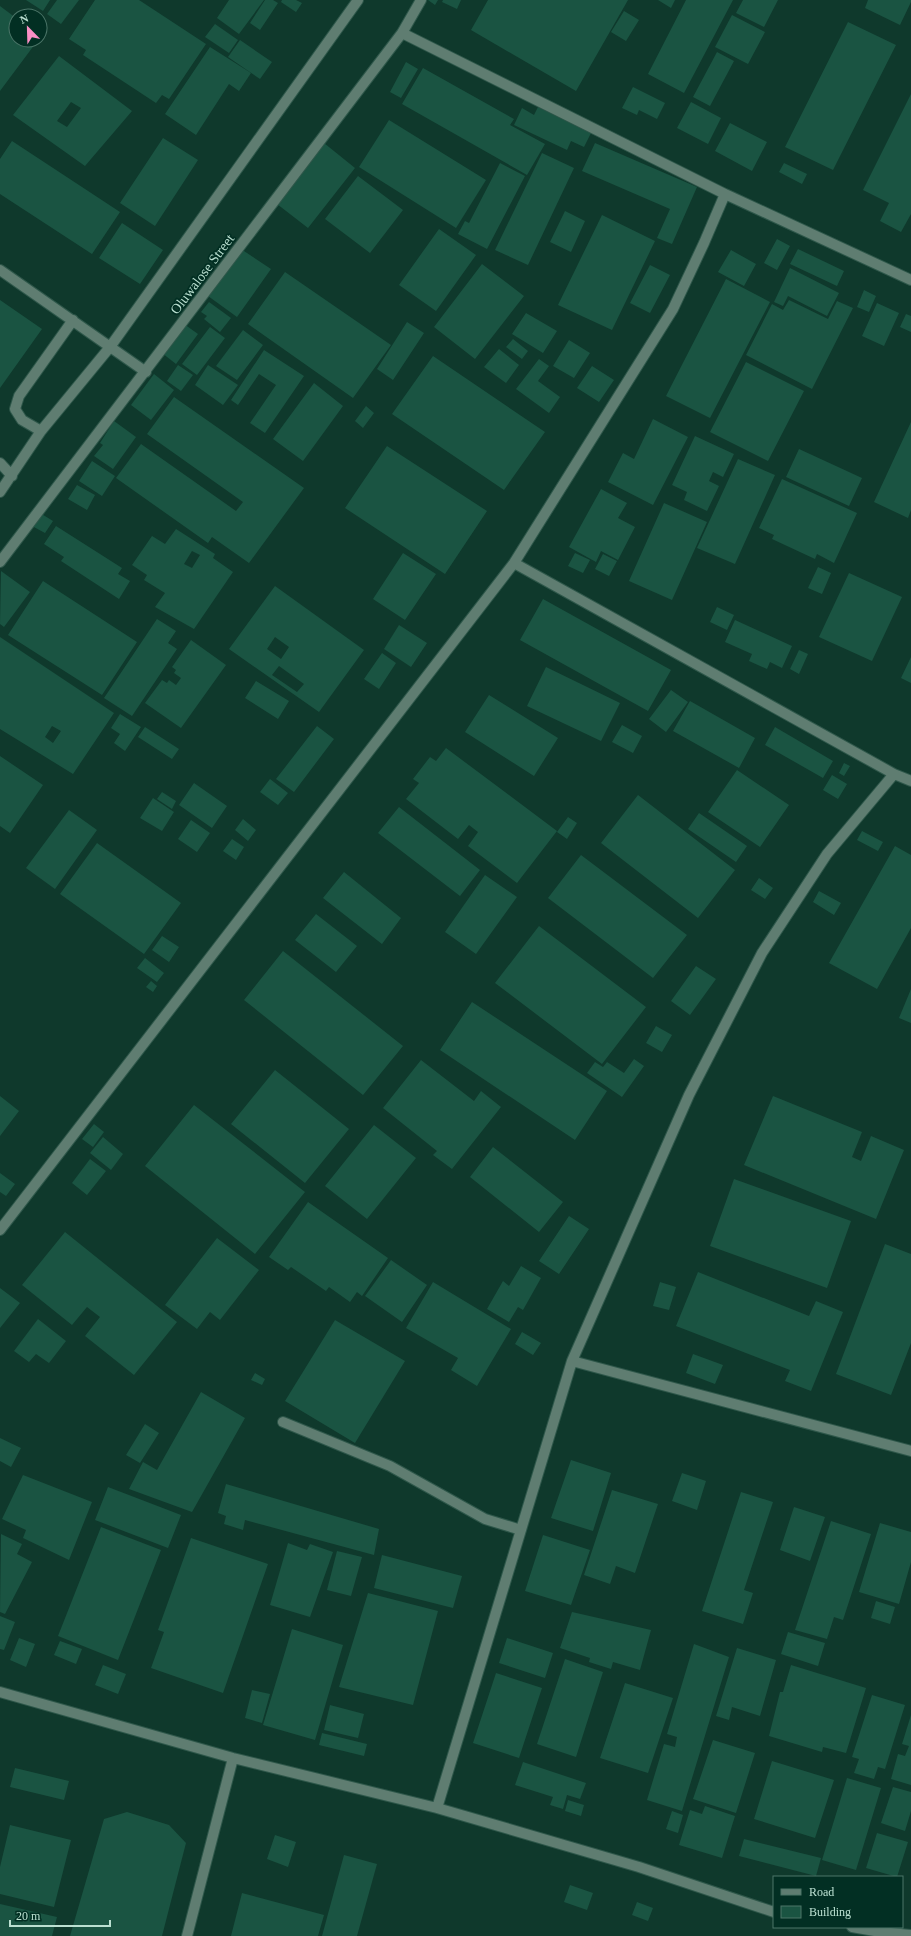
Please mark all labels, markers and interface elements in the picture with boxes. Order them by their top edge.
north arrow [8,8,48,48]
text: N [18,12,30,26]
street label: Oluwalose Street [168,231,237,317]
legend [773,1876,903,1928]
text: Road [809,1885,834,1899]
scale bar [10,1902,110,1928]
text: Building [809,1905,851,1919]
text: 20 m [16,1909,41,1923]

